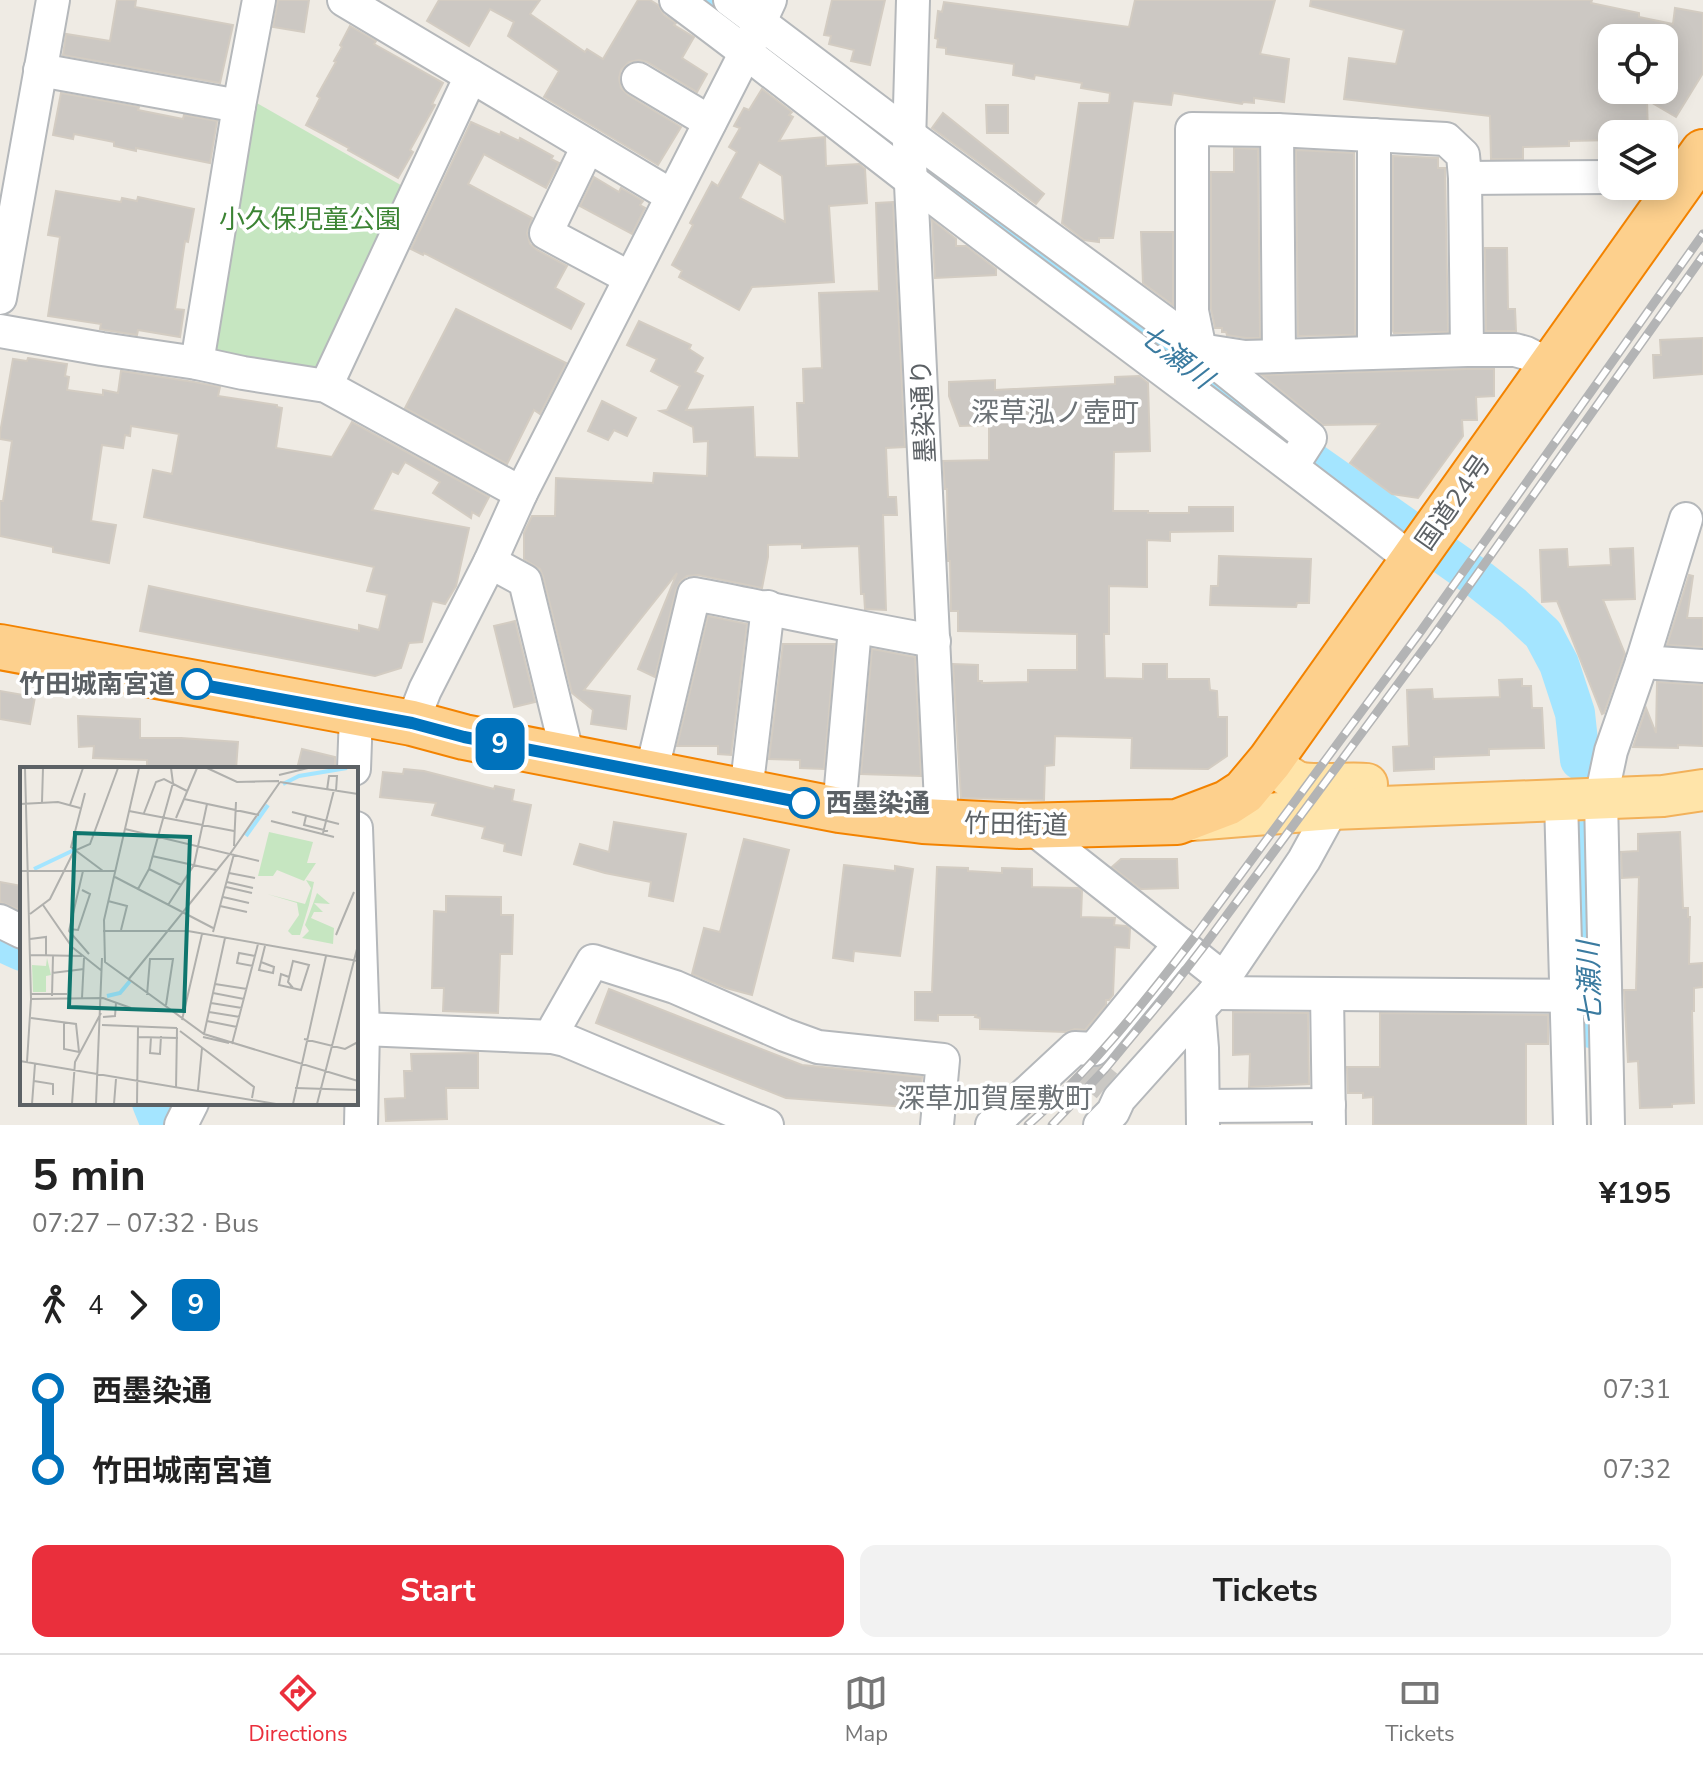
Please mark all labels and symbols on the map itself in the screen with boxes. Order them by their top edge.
park label: 小久保児童公園 [219,202,401,237]
water label: 七瀬川 [1131,316,1223,399]
street label: 墨染通り [903,358,944,464]
district label: 深草泓ノ壺町 [971,394,1139,432]
street label: 国道24号 [1408,448,1499,557]
place label: 竹田城南宮道 [19,667,175,702]
marker: 竹田城南宮道 [182,669,212,699]
line badge: 9 [474,718,526,770]
inset map [20,767,358,1105]
place label: 西墨染通 [826,786,930,821]
marker: 西墨染通 [789,788,819,818]
street label: 竹田街道 [964,806,1068,843]
water label: 七瀬川 [1569,937,1610,1026]
district label: 深草加賀屋敷町 [897,1080,1093,1118]

